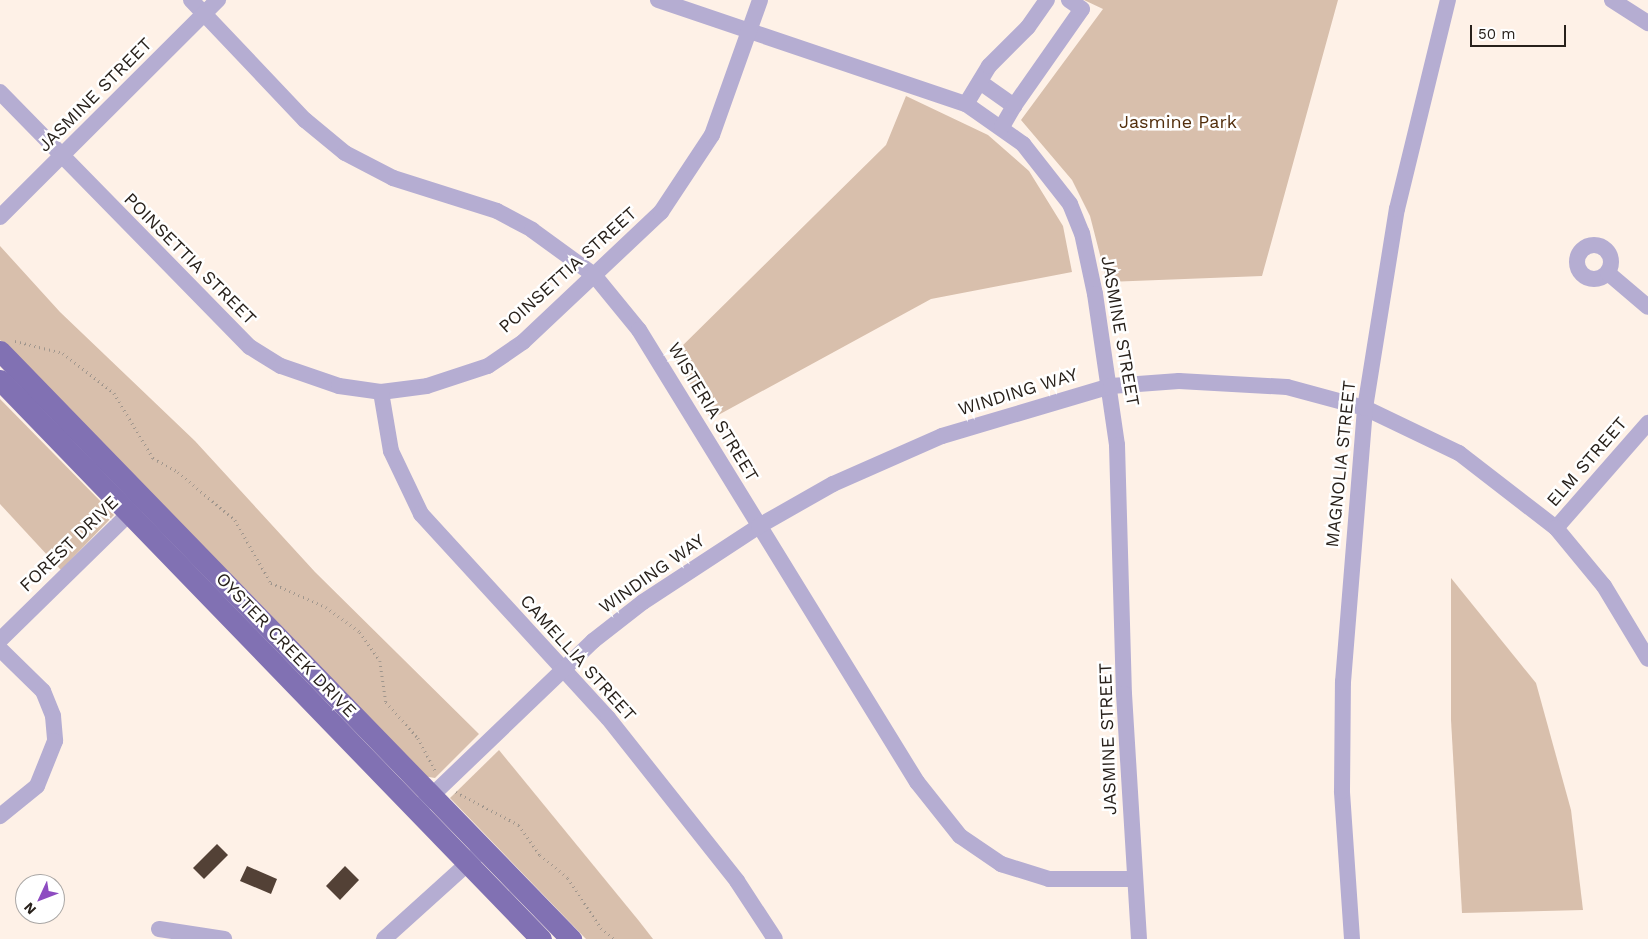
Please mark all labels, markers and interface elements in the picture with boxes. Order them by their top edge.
scale bar [1473,15,1569,47]
text: 50 m [1478,25,1515,43]
street label: JASMINE STREET [34,34,156,156]
park label: Jasmine Park [1119,111,1237,133]
street label: POINSETTIA STREET [119,188,261,330]
street label: POINSETTIA STREET [494,202,642,338]
street label: JASMINE STREET [1096,254,1144,408]
street label: WISTERIA STREET [663,338,763,486]
street label: WINDING WAY [955,364,1081,420]
street label: MAGNOLIA STREET [1321,379,1361,549]
street label: ELM STREET [1542,413,1632,511]
street label: FOREST DRIVE [15,491,123,597]
street label: WINDING WAY [595,530,709,618]
street label: OYSTER CREEK DRIVE [211,568,361,722]
street label: CAMELLIA STREET [515,590,641,726]
street label: JASMINE STREET [1095,663,1121,815]
north arrow [15,874,65,924]
text: N [20,899,39,918]

